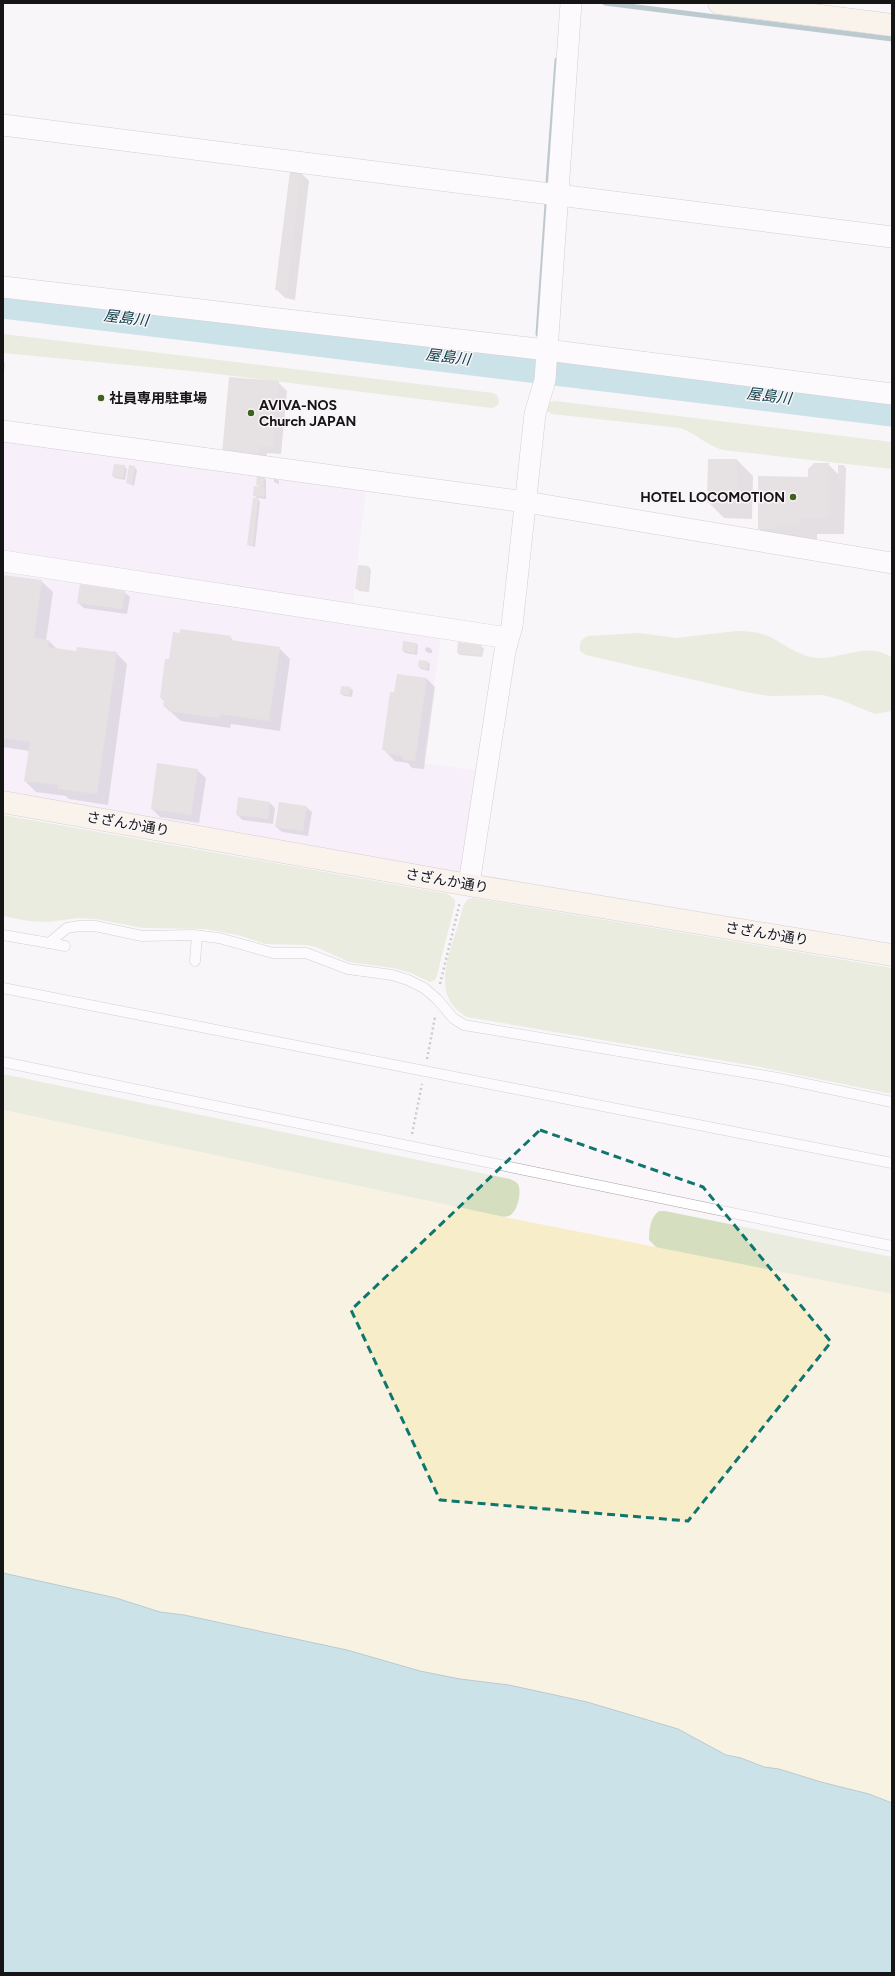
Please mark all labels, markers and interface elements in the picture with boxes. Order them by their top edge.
water label: 屋島川 [103,306,151,330]
water label: 屋島川 [425,345,473,369]
water label: 屋島川 [746,384,794,408]
place label: 社員専用駐車場 [109,390,207,407]
marker: 社員専用駐車場 [96,393,106,403]
place label: AVIVA-NOS Church JAPAN [259,397,356,430]
marker: AVIVA-NOS Church JAPAN [246,408,256,418]
place label: HOTEL LOCOMOTION [640,489,785,506]
marker: HOTEL LOCOMOTION [788,492,798,502]
street label: さざんか通り [85,808,171,840]
street label: さざんか通り [404,865,490,897]
street label: さざんか通り [724,919,810,949]

